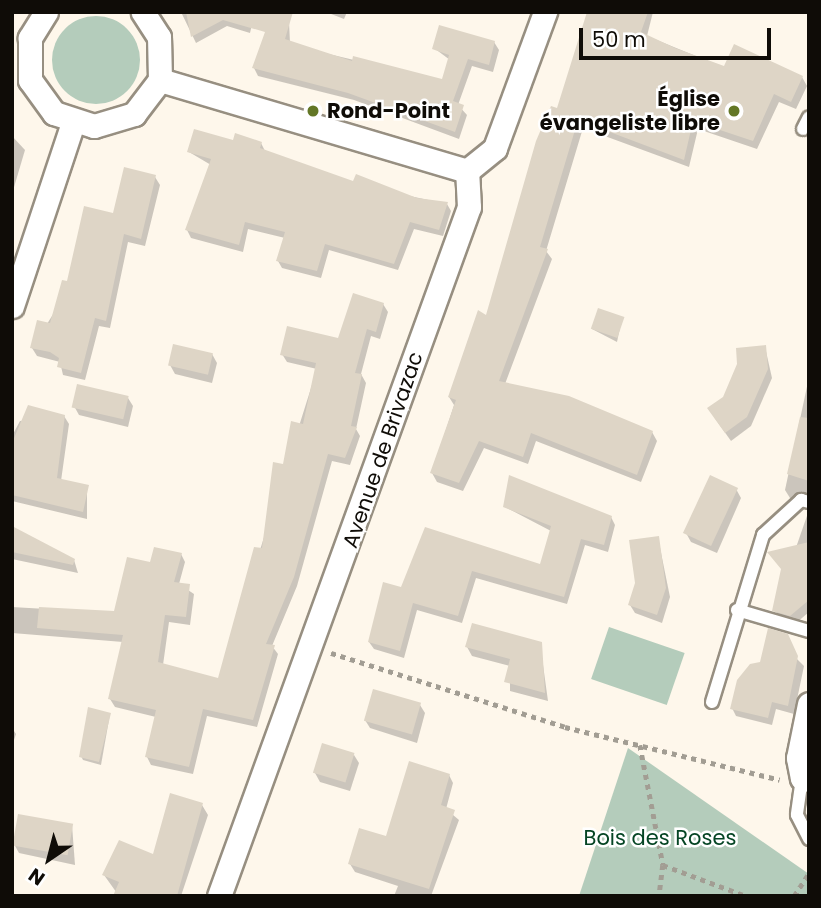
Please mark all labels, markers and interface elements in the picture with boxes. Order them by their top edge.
scale bar [583,14,776,58]
text: 50 m [592,25,646,54]
place label: Église évangeliste libre [540,86,720,136]
place label: Rond-Point [327,98,450,124]
marker: Rond-Point [305,103,321,119]
marker: Église évangeliste libre [726,103,742,119]
street label: Avenue de Brivazac [338,349,428,551]
north arrow [14,824,84,894]
park label: Bois des Roses [584,825,736,851]
text: N [23,861,50,892]

